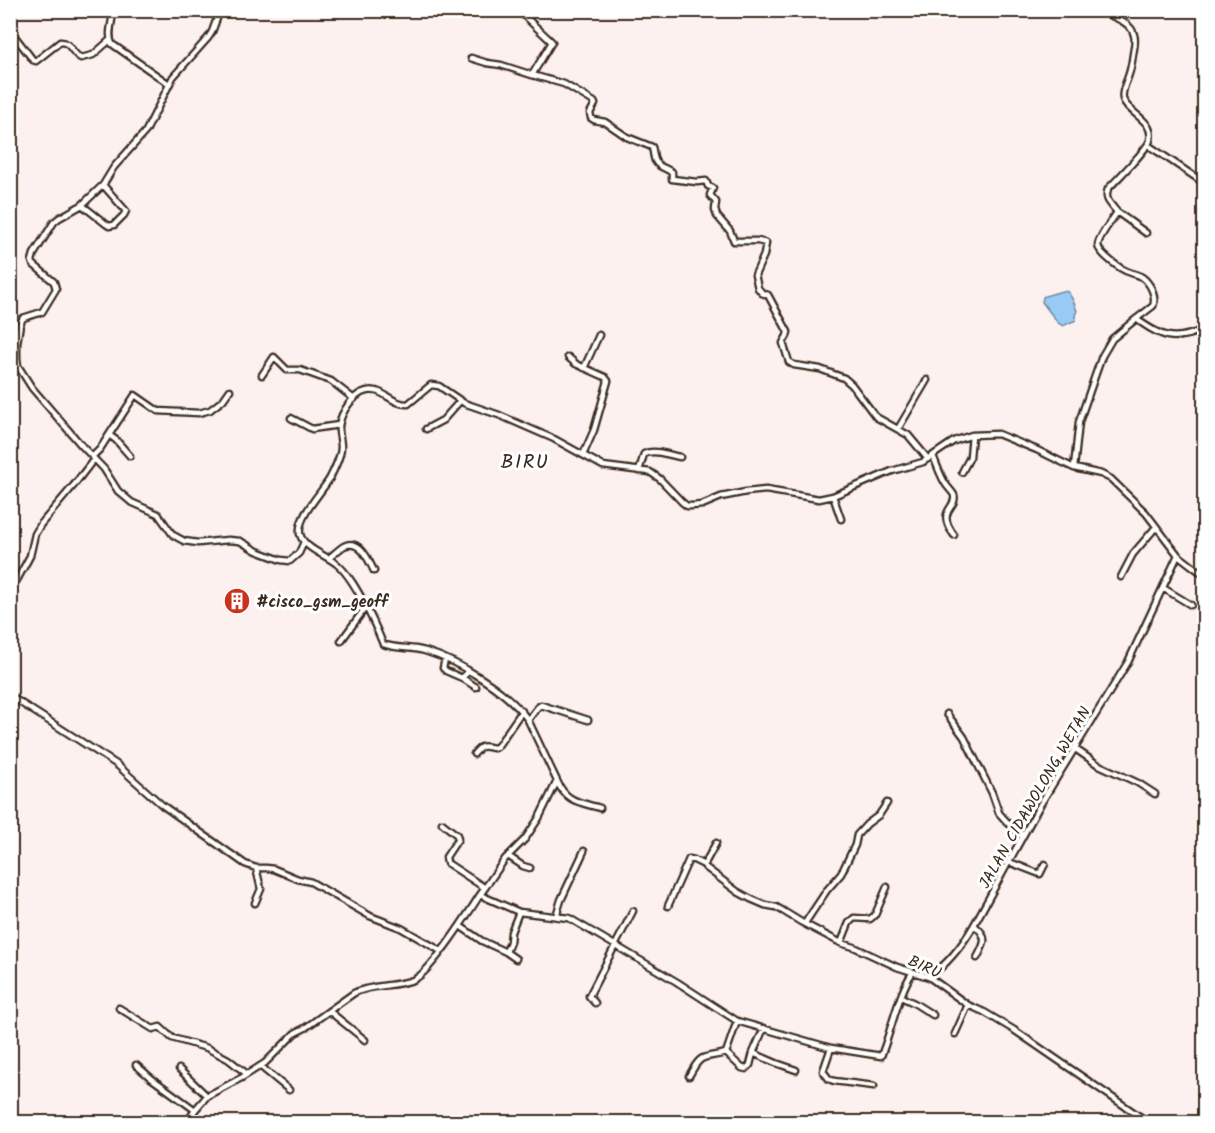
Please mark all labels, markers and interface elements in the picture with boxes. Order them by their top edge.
district label: BIRU [501,447,549,479]
building icon: #cisco_gsm_geoff [222,586,252,616]
place label: #cisco_gsm_geoff [256,590,390,615]
street label: JALAN CIDAWOLONG WETAN [973,702,1098,893]
street label: BIRU [904,949,945,986]

